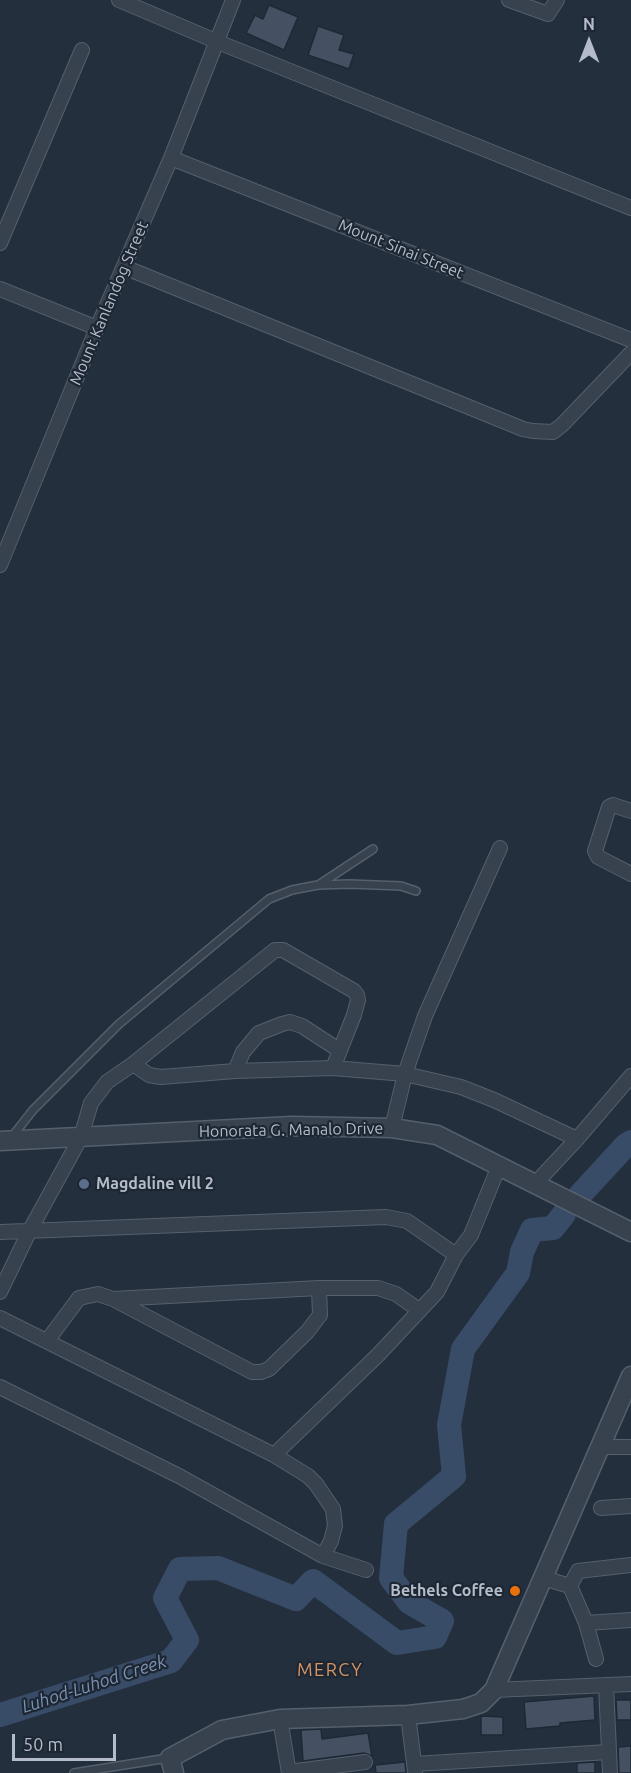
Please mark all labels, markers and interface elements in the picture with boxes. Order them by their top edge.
north arrow [559,12,619,72]
text: N [583,15,595,33]
street label: Mount Sinai Street [336,215,466,283]
street label: Mount Kanlandog Street [66,218,152,388]
street label: Honorata G. Manalo Drive [199,1119,383,1141]
place label: Magdaline vill 2 [96,1174,214,1194]
marker: Magdaline vill 2 [77,1177,91,1191]
place label: Bethels Coffee [390,1581,503,1601]
marker: Bethels Coffee [508,1584,522,1598]
water label: Luhod-Luhod Creek [19,1650,169,1718]
district label: MERCY [297,1659,363,1681]
scale bar [15,1722,118,1760]
text: 50 m [23,1734,63,1754]

